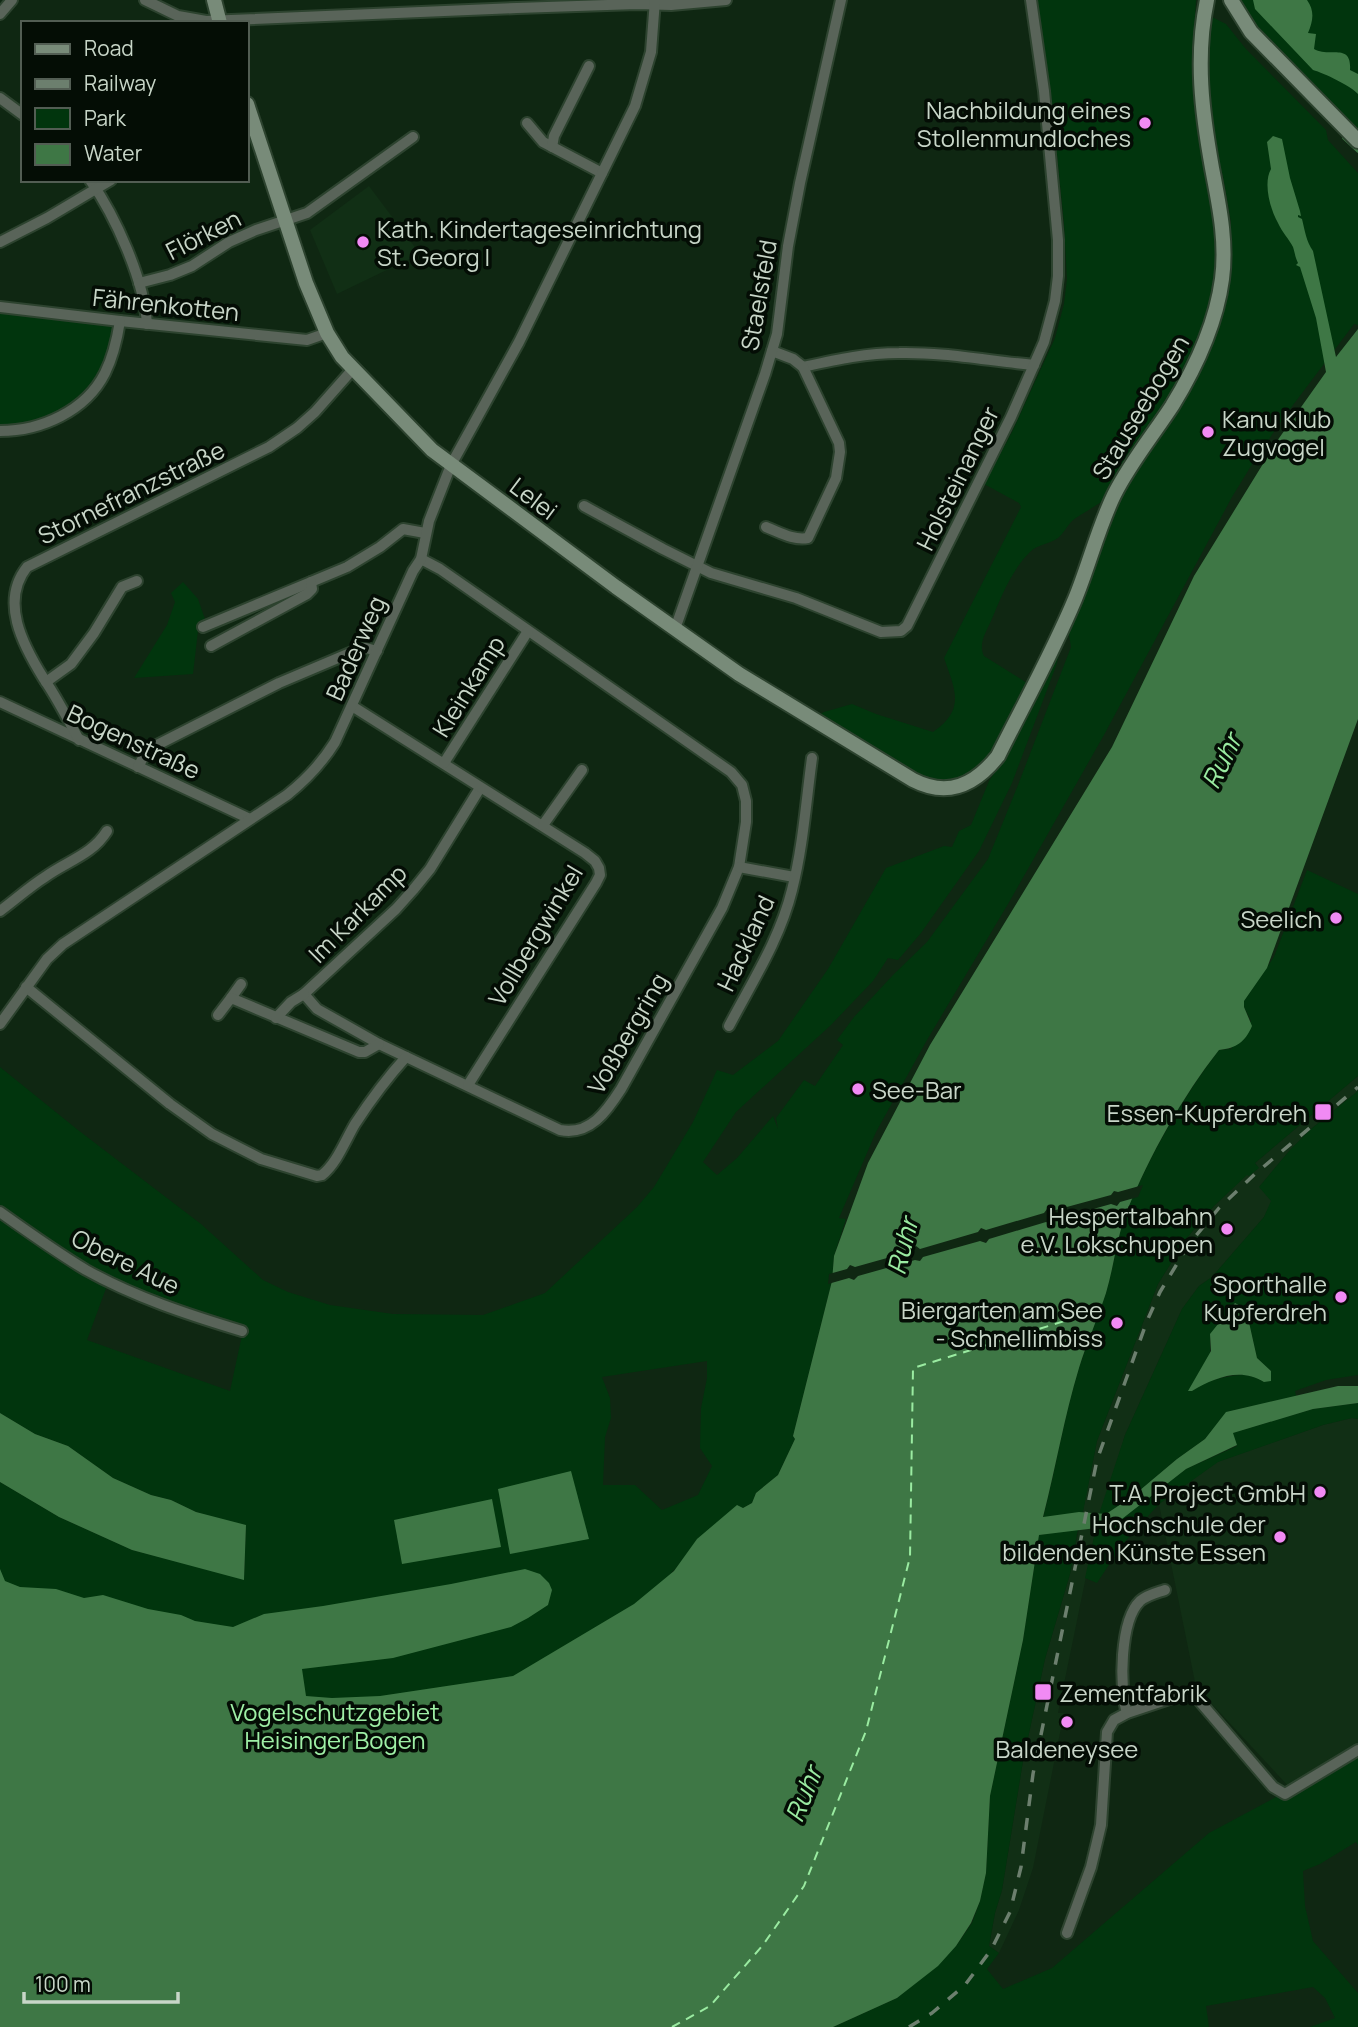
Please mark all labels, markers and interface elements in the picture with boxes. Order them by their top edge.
legend [21,21,248,182]
text: Road [84,34,134,62]
text: Railway [84,69,156,97]
place label: Nachbildung eines Stollenmundloches [917,93,1131,154]
text: Park [84,104,126,132]
marker: Nachbildung eines Stollenmundloches [1137,115,1153,131]
text: Water [84,139,143,167]
street label: Flörken [160,201,246,267]
place label: Kath. Kindertageseinrichtung St. Georg I [377,212,702,273]
marker: Kath. Kindertageseinrichtung St. Georg I [355,234,371,250]
street label: Staelsfeld [732,237,784,353]
street label: Fährenkotten [91,280,241,328]
street label: Stauseebogen [1084,329,1196,485]
street label: Holsteinanger [908,400,1006,555]
place label: Kanu Klub Zugvogel [1222,402,1331,463]
marker: Kanu Klub Zugvogel [1200,424,1216,440]
street label: Stornefranzstraße [32,432,230,552]
street label: Lelei [503,469,565,527]
street label: Baderweg [317,591,393,705]
street label: Kleinkamp [424,629,512,743]
street label: Bogenstraße [62,696,206,786]
water label: Ruhr [1192,724,1251,794]
street label: Im Karkamp [301,857,413,969]
street label: Vollbergwinkel [480,859,590,1011]
street label: Hackland [708,890,782,996]
place label: Seelich [1240,902,1322,935]
marker: Seelich [1328,910,1344,926]
street label: Voßbergring [579,966,675,1100]
place label: See-Bar [872,1073,962,1106]
marker: See-Bar [850,1081,866,1097]
place label: Essen-Kupferdreh [1107,1096,1307,1129]
marker: Essen-Kupferdreh [1313,1102,1333,1122]
place label: Hespertalbahn e.V. Lokschuppen [1021,1199,1213,1260]
water label: Ruhr [878,1211,927,1278]
street label: Obere Aue [66,1221,186,1301]
marker: Hespertalbahn e.V. Lokschuppen [1219,1221,1235,1237]
place label: Sporthalle Kupferdreh [1204,1267,1327,1328]
marker: Sporthalle Kupferdreh [1333,1289,1349,1305]
place label: Biergarten am See - Schnellimbiss [901,1293,1103,1354]
marker: Biergarten am See - Schnellimbiss [1109,1315,1125,1331]
place label: T.A. Project GmbH [1109,1476,1306,1509]
marker: T.A. Project GmbH [1312,1484,1328,1500]
place label: Hochschule der bildenden Künste Essen [1002,1507,1266,1568]
marker: Hochschule der bildenden Künste Essen [1272,1529,1288,1545]
place label: Zementfabrik [1059,1676,1208,1709]
marker: Zementfabrik [1033,1682,1053,1702]
park label: Vogelschutzgebiet Heisinger Bogen [230,1695,440,1756]
marker: Baldeneysee [1059,1714,1075,1730]
place label: Baldeneysee [996,1732,1138,1765]
water label: Ruhr [776,1758,832,1827]
scale bar [24,1960,178,2004]
text: 100 m [35,1970,91,1998]

